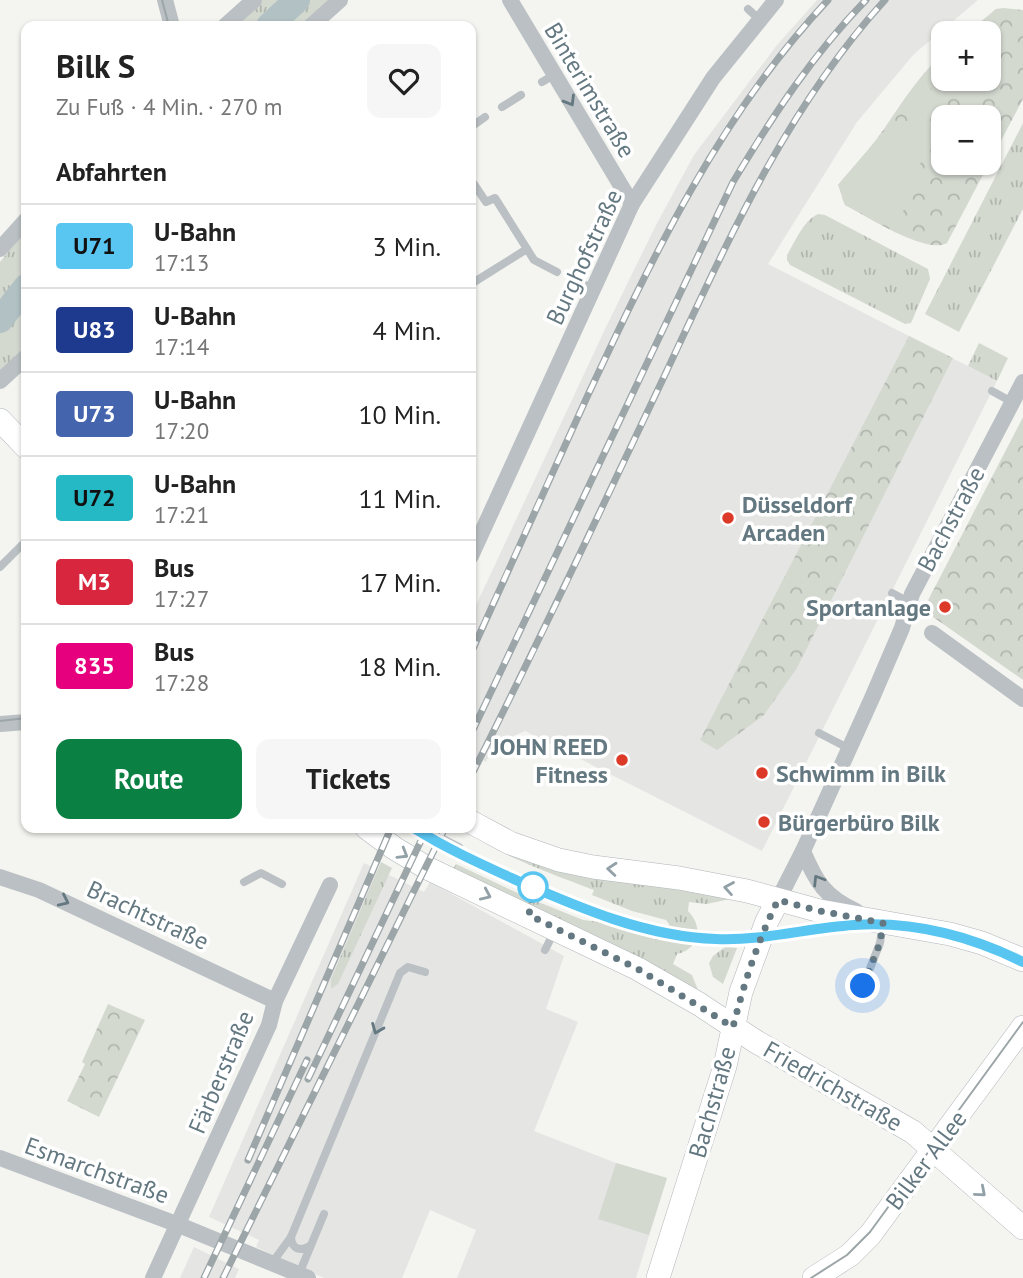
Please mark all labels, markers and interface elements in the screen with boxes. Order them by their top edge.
street label: Binterimstraße [537,17,643,163]
map controls [931,21,1001,175]
button: + [931,21,1001,91]
text: Bilk S [56,44,135,87]
button: heart [367,44,441,118]
text: Zu Fuß · 4 Min. · 270 m [56,92,282,121]
one-way arrow [562,93,575,106]
button: − [931,105,1001,175]
text: Abfahrten [56,155,167,188]
street label: Burghofstraße [539,184,629,330]
text: U-Bahn [154,215,236,248]
text: U71 [73,230,116,261]
text: 3 Min. [373,230,441,263]
text: 17:13 [154,248,209,277]
text: U-Bahn [154,299,236,332]
text: U83 [73,314,116,345]
text: 4 Min. [373,314,441,347]
text: 17:14 [154,332,209,361]
text: U-Bahn [154,383,236,416]
text: U73 [73,398,116,429]
text: 10 Min. [358,398,441,431]
text: 17:20 [154,416,209,445]
street label: Bachstraße [910,461,992,577]
text: U-Bahn [154,467,236,500]
text: U72 [73,482,116,513]
text: 11 Min. [358,482,441,515]
place label: Düsseldorf Arcaden [742,489,853,548]
text: 17:21 [154,500,209,529]
marker: Düsseldorf Arcaden [720,510,736,526]
text: Bus [154,551,194,584]
text: M3 [78,566,111,597]
text: 17 Min. [360,566,441,599]
text: 17:27 [154,584,209,613]
place label: Sportanlage [806,592,931,623]
marker: Sportanlage [937,599,953,615]
text: Bus [154,635,194,668]
text: 835 [74,650,115,681]
text: 18 Min. [358,650,441,683]
text: 17:28 [154,668,209,697]
place label: JOHN REED Fitness [490,731,608,790]
button: Route [56,739,242,819]
button: Tickets [256,739,441,819]
marker: JOHN REED Fitness [614,752,630,768]
place label: Schwimm in Bilk [776,758,946,789]
marker: Schwimm in Bilk [754,765,770,781]
place label: Bürgerbüro Bilk [778,807,940,838]
marker: Bürgerbüro Bilk [756,814,772,830]
one-way arrow [396,846,409,859]
one-way arrow [607,862,618,877]
unlabelled marker [518,872,548,902]
street label: Brachtstraße [82,873,214,957]
one-way arrow [813,874,826,887]
one-way arrow [723,881,735,896]
one-way arrow [479,887,491,901]
one-way arrow [57,893,69,907]
your location [845,968,880,1003]
street label: Färberstraße [181,1006,261,1138]
one-way arrow [371,1022,385,1035]
street label: Friedrichstraße [758,1034,908,1138]
street label: Bachstraße [681,1043,743,1161]
street label: Bilker Allee [878,1104,974,1216]
street label: Esmarchstraße [21,1130,173,1210]
one-way arrow [973,1184,986,1196]

